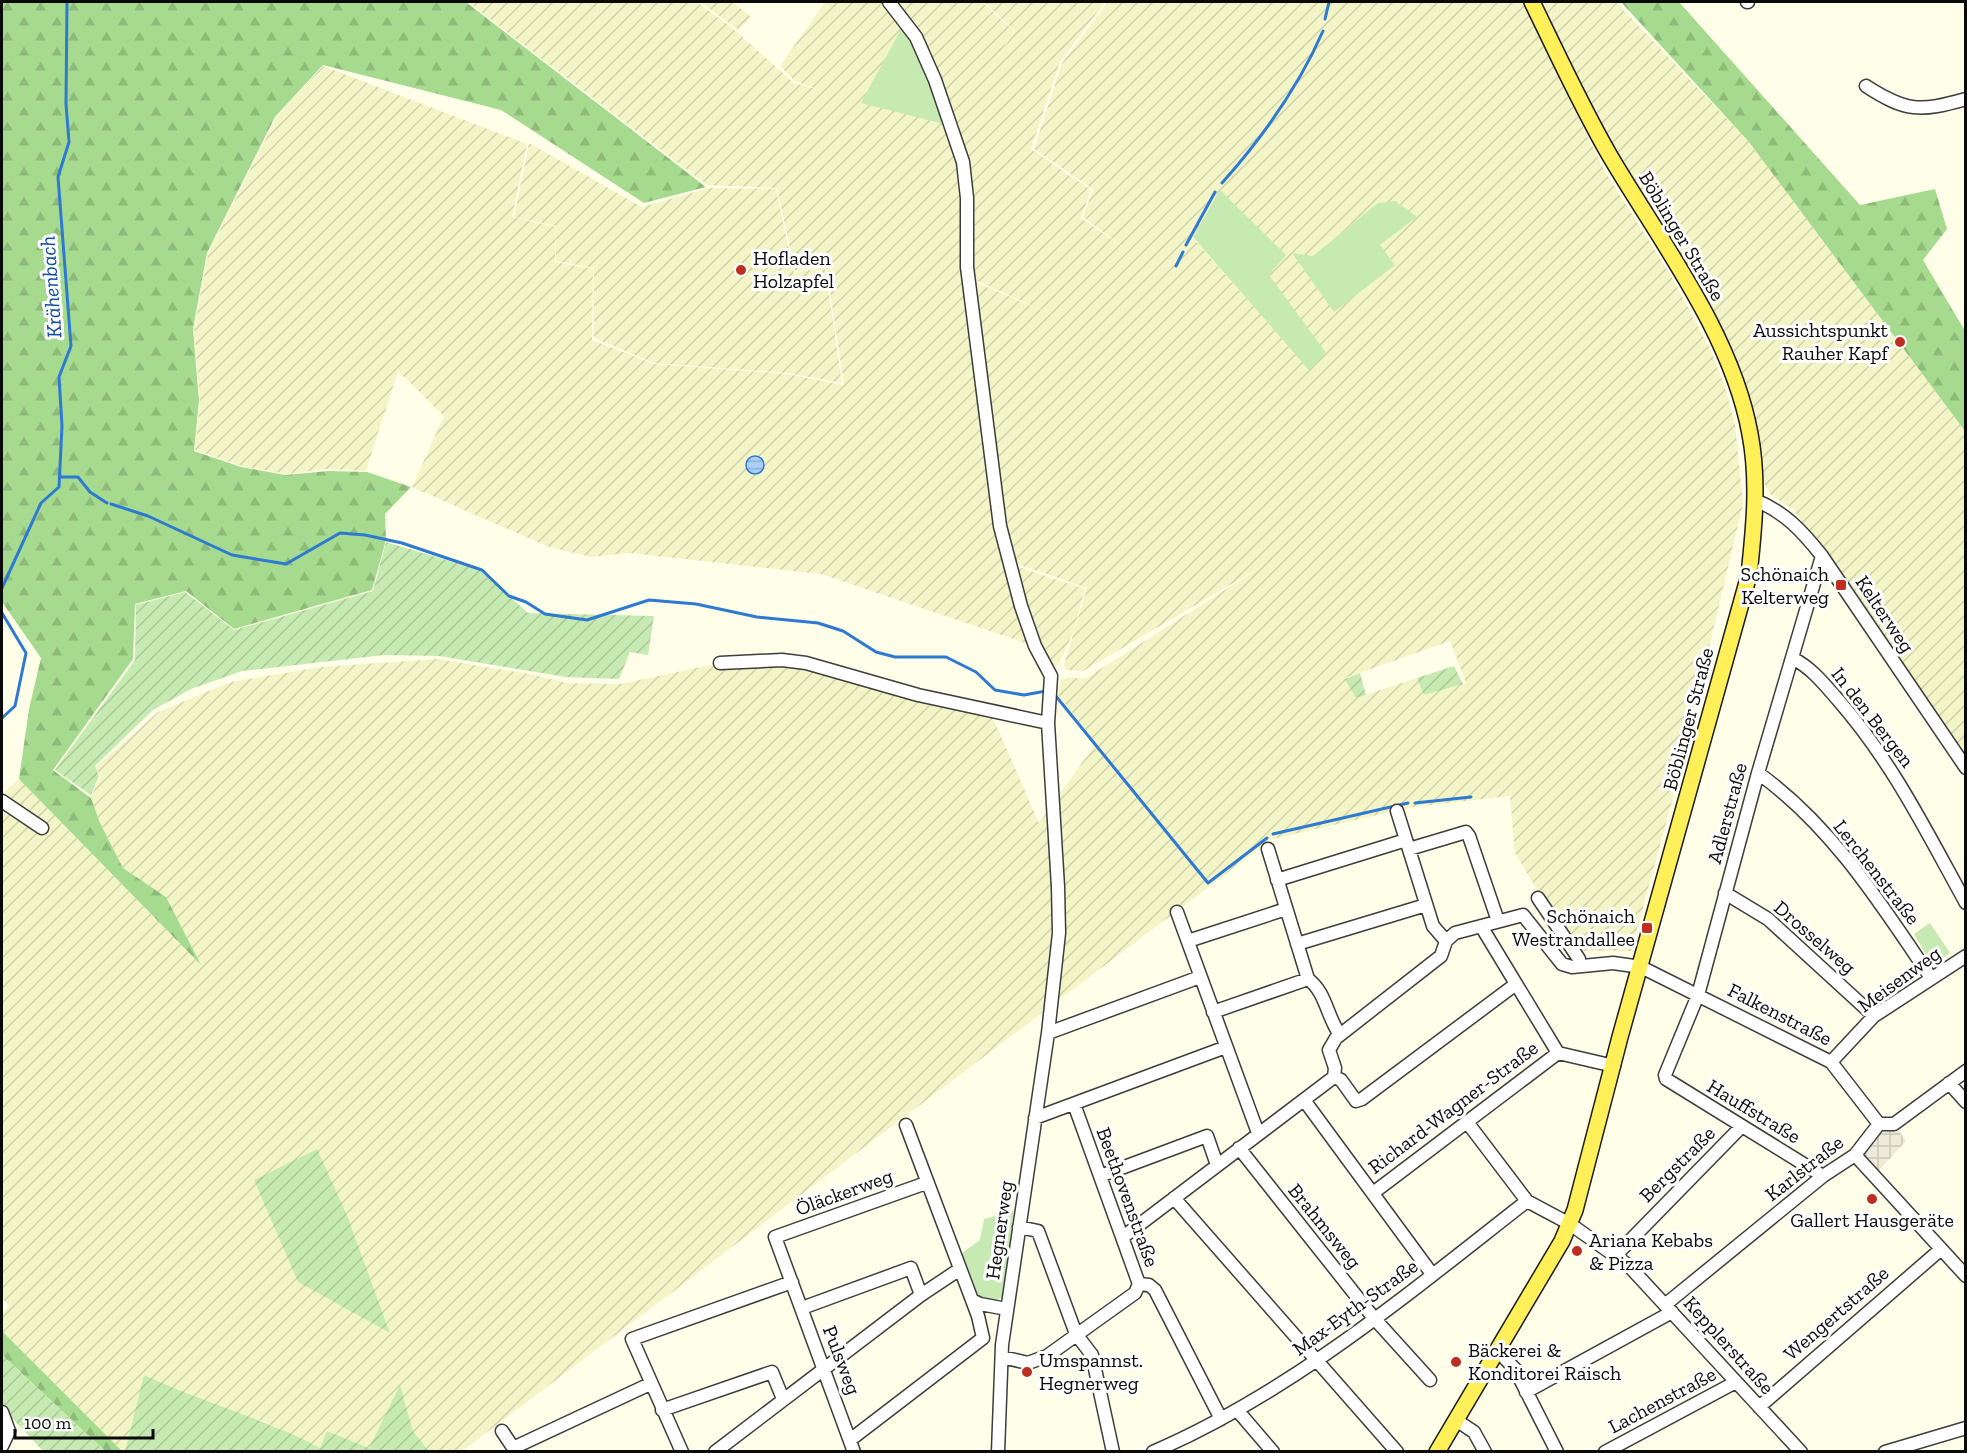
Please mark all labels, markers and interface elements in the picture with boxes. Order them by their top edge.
street label: Böblinger Straße [1634,167,1730,305]
water label: Krähenbach [34,235,67,339]
place label: Hofladen Holzapfel [753,246,834,293]
marker: Hofladen Holzapfel [734,263,748,277]
place label: Aussichtspunkt Rauher Kapf [1753,318,1890,365]
marker: Aussichtspunkt Rauher Kapf [1893,335,1907,349]
place label: Schönaich Kelterweg [1740,562,1830,609]
street label: Kelterweg [1850,571,1920,657]
marker: Schönaich Kelterweg [1834,578,1848,592]
street label: Böblinger Straße [1657,645,1719,793]
street label: In den Bergen [1826,662,1920,772]
street label: Adlerstraße [1702,760,1752,866]
street label: Lerchenstraße [1829,815,1925,929]
street label: Drosselweg [1769,895,1861,979]
place label: Schönaich Westrandallee [1512,904,1636,951]
marker: Schönaich Westrandallee [1640,921,1654,935]
street label: Meisenweg [1853,941,1945,1017]
street label: Falkenstraße [1724,978,1836,1050]
street label: Richard-Wagner-Straße [1363,1035,1543,1179]
street label: Hauffstraße [1703,1074,1805,1148]
street label: Bergstraße [1634,1121,1720,1207]
street label: Beethovenstraße [1092,1124,1164,1270]
street label: Karlstraße [1760,1130,1848,1206]
street label: Öläckerweg [792,1163,896,1221]
street label: Brahmsweg [1283,1178,1367,1274]
street label: Hegnerweg [980,1179,1018,1281]
marker: Gallert Hausgeräte [1865,1192,1879,1206]
place label: Gallert Hausgeräte [1790,1208,1954,1232]
place label: Ariana Kebabs & Pizza [1589,1228,1713,1275]
marker: Ariana Kebabs & Pizza [1570,1244,1584,1258]
street label: Max-Eyth-Straße [1288,1253,1422,1361]
street label: Wengertstraße [1779,1261,1893,1365]
street label: Kepplerstraße [1679,1291,1779,1399]
street label: Pulsweg [818,1322,866,1398]
place label: Bäckerei & Konditorei Raisch [1468,1338,1622,1385]
place label: Umspannst. Hegnerweg [1039,1348,1143,1395]
marker: Bäckerei & Konditorei Raisch [1449,1355,1463,1369]
street label: Lachenstraße [1604,1362,1720,1438]
marker: Umspannst. Hegnerweg [1020,1365,1034,1379]
scale bar [15,1402,153,1440]
text: 100 m [24,1412,72,1434]

